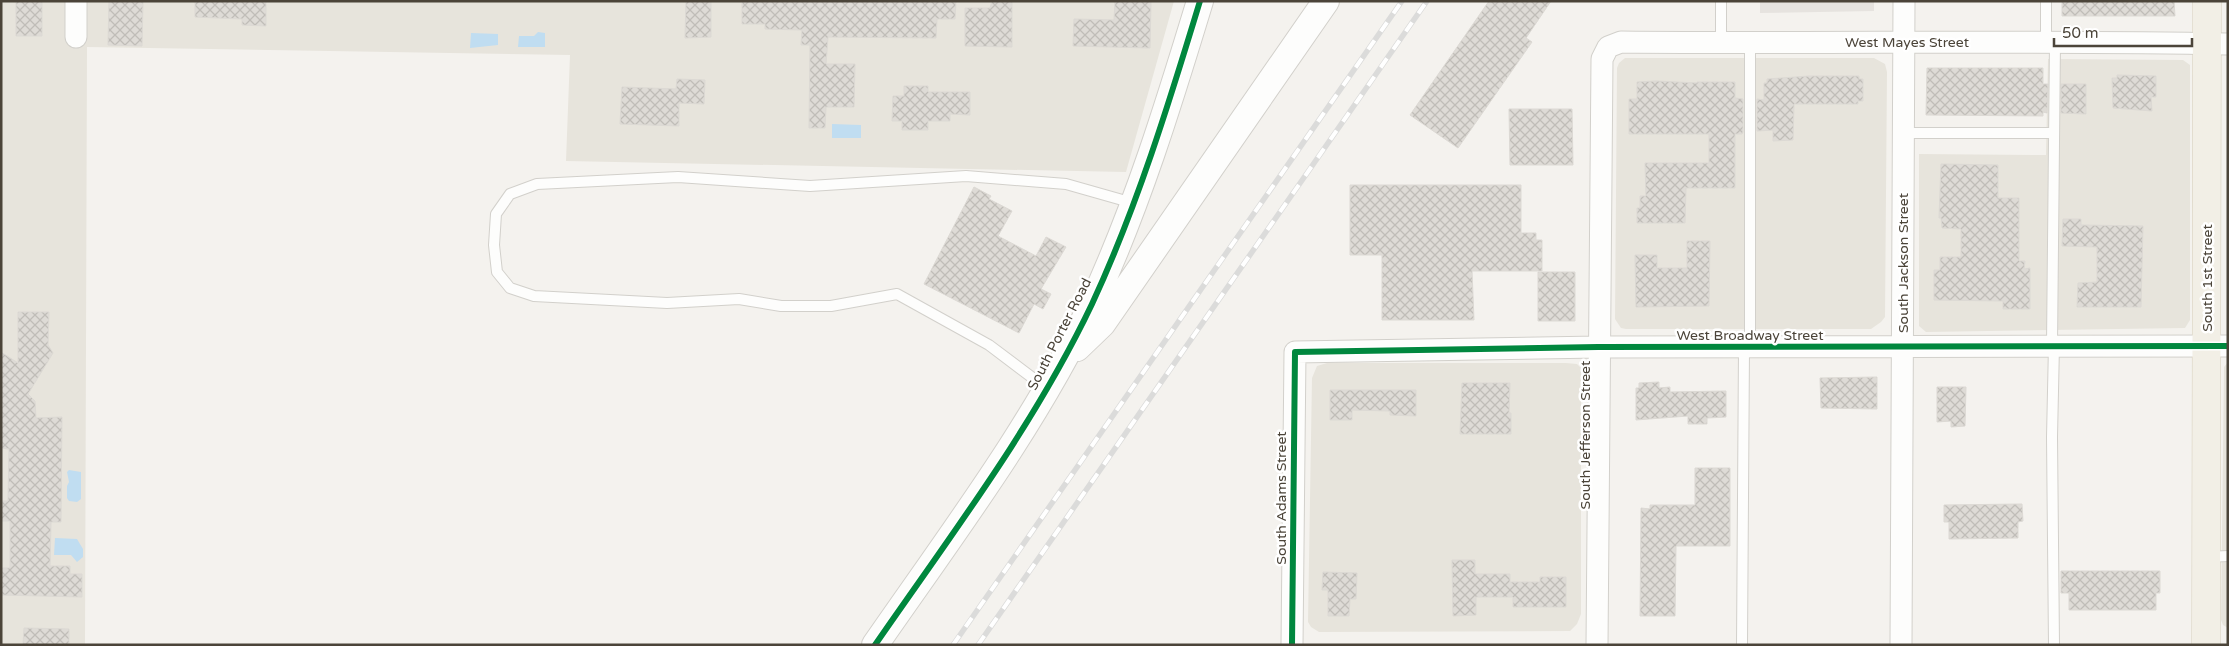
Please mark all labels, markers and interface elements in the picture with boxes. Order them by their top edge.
scale bar [2054,15,2192,47]
text: 50 m [2062,24,2099,42]
street label: West Mayes Street [1845,34,1970,51]
street label: South Jackson Street [1895,192,1912,333]
street label: South 1st Street [2199,224,2216,332]
street label: South Porter Road [1024,275,1095,393]
street label: West Broadway Street [1677,327,1824,344]
street label: South Jefferson Street [1577,360,1594,509]
street label: South Adams Street [1273,431,1290,565]

